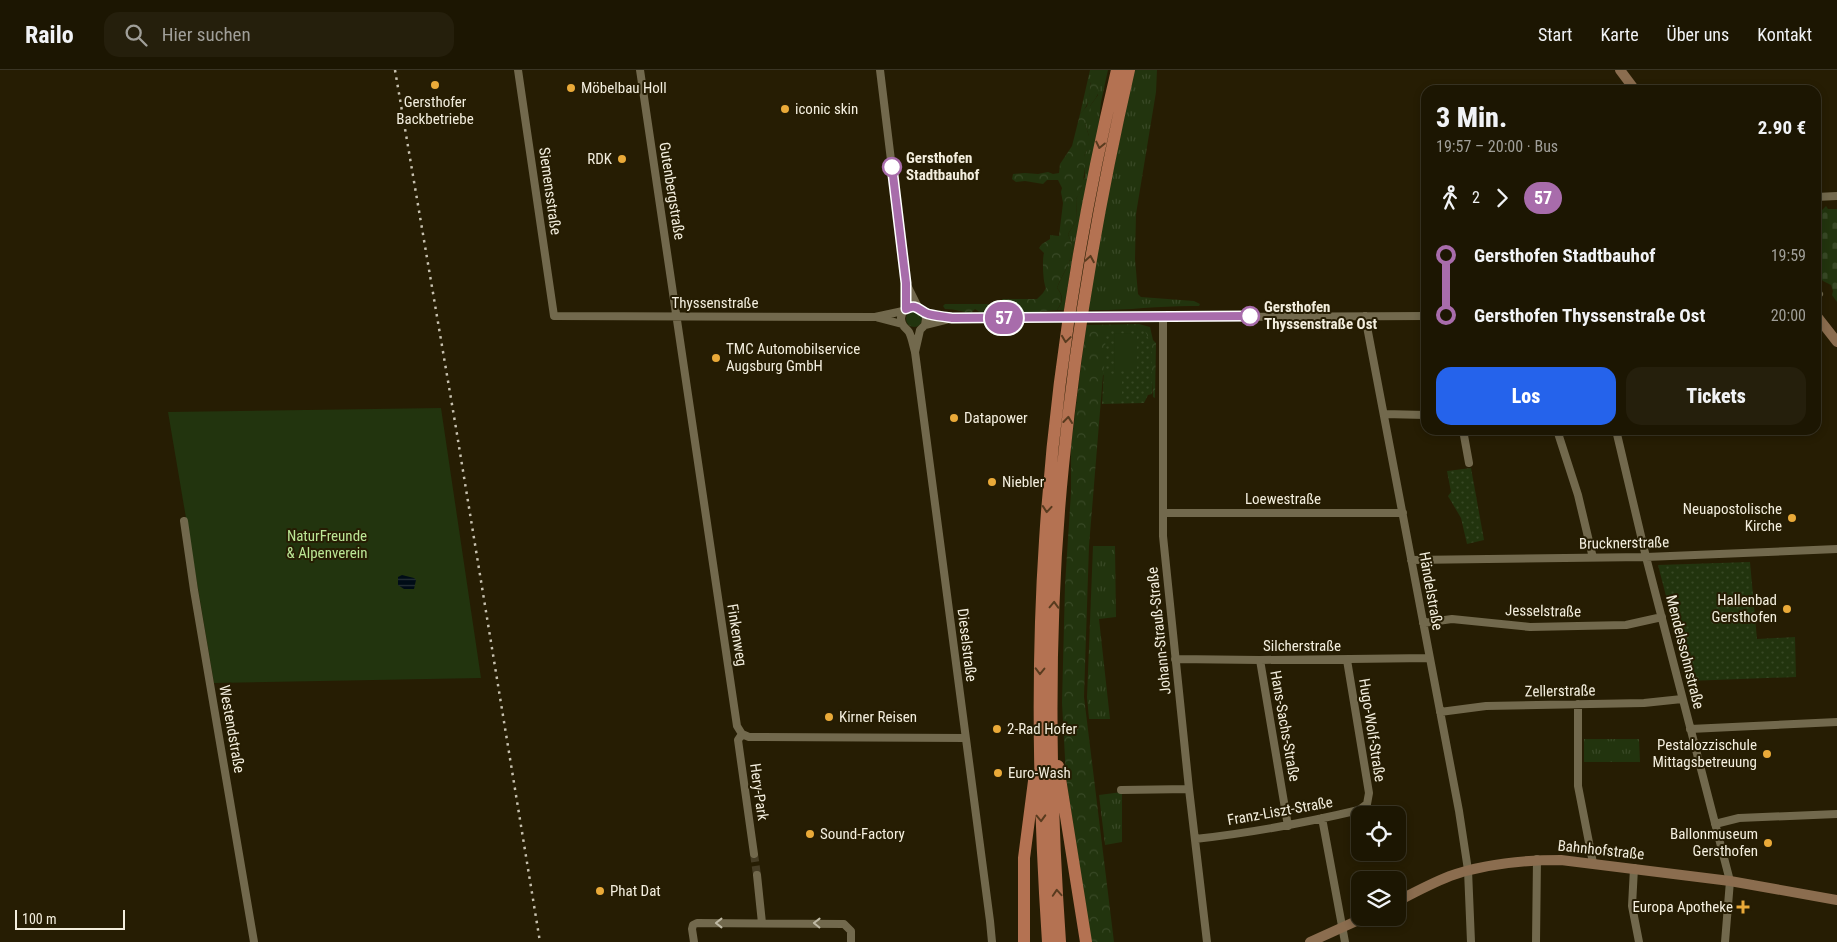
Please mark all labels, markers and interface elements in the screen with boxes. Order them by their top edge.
search box [104,12,454,57]
text: Railo [25,21,74,49]
icon: search [122,21,150,49]
text: Hier suchen [162,23,251,46]
text: Start [1538,24,1572,45]
text: Karte [1600,24,1639,45]
text: Über uns [1667,24,1729,45]
text: Kontakt [1757,24,1812,45]
marker: Gersthofer Backbetriebe [429,79,441,91]
place label: Möbelbau Holl [581,79,667,97]
marker: Möbelbau Holl [565,82,577,94]
place label: Gersthofer Backbetriebe [396,93,474,128]
place label: iconic skin [795,100,858,118]
text: 3 Min. [1436,101,1507,134]
marker: iconic skin [779,103,791,115]
text: 2.90 € [1758,116,1806,139]
text: 19:57 – 20:00 · Bus [1436,137,1558,156]
one-way arrow [1095,140,1106,149]
street label: Gutenbergstraße [655,141,689,241]
street label: Siemensstraße [535,146,565,236]
place label: Gersthofen Stadtbauhof [906,149,980,184]
place label: RDK [587,150,613,168]
marker: RDK [616,153,628,165]
marker: Gersthofen Stadtbauhof [882,157,902,177]
icon: walk [1436,184,1464,212]
icon: forward [1488,184,1516,212]
text: 57 [1534,187,1552,208]
text: 2 [1472,188,1480,207]
text: Gersthofen Stadtbauhof [1474,244,1656,267]
text: 19:59 [1771,246,1806,265]
one-way arrow [1085,254,1095,263]
street label: Thyssenstraße [672,294,758,312]
place label: Gersthofen Thyssenstraße Ost [1264,298,1377,333]
line badge: 57 [982,302,1026,334]
text: Gersthofen Thyssenstraße Ost [1474,304,1705,327]
marker: Gersthofen Thyssenstraße Ost [1240,306,1260,326]
text: 20:00 [1771,306,1806,325]
text: 57 [995,307,1013,328]
one-way arrow [1061,335,1071,343]
place label: TMC Automobilservice Augsburg GmbH [726,340,860,375]
marker: TMC Automobilservice Augsburg GmbH [710,352,722,364]
button: Los [1436,367,1616,425]
button: Tickets [1626,367,1806,425]
place label: Datapower [964,409,1028,427]
marker: Datapower [948,412,960,424]
one-way arrow [1062,415,1073,423]
place label: Niebler [1002,473,1045,491]
marker: Niebler [986,476,998,488]
street label: Loewestraße [1245,490,1321,508]
place label: Neuapostolische Kirche [1683,500,1782,535]
one-way arrow [1042,505,1053,513]
marker: Neuapostolische Kirche [1786,512,1798,524]
park label: NaturFreunde & Alpenverein [287,527,367,562]
street label: Brucknerstraße [1579,533,1669,553]
street label: Händelstraße [1415,550,1447,632]
street label: Johann-Strauß-Straße [1143,566,1175,696]
place label: Hallenbad Gersthofen [1712,591,1777,626]
street label: Mendelssohnstraße [1662,593,1708,711]
one-way arrow [1049,601,1059,609]
street label: Jesselstraße [1505,601,1581,621]
street label: Finkenweg [723,602,751,668]
marker: Hallenbad Gersthofen [1781,603,1793,615]
street label: Dieselstraße [954,607,980,683]
street label: Silcherstraße [1263,637,1341,655]
one-way arrow [1035,668,1045,676]
street label: Hans-Sachs-Straße [1266,669,1304,783]
street label: Hugo-Wolf-Straße [1355,677,1389,783]
street label: Zellerstraße [1524,681,1596,701]
street label: Westendstraße [215,684,249,774]
place label: Kirner Reisen [839,708,917,726]
marker: Kirner Reisen [823,711,835,723]
place label: 2-Rad Hofer [1007,720,1078,738]
marker: 2-Rad Hofer [991,723,1003,735]
place label: Pestalozzischule Mittagsbetreuung [1652,736,1757,771]
marker: Pestalozzischule Mittagsbetreuung [1761,748,1773,760]
street label: Hery-Park [746,762,772,822]
place label: Euro-Wash [1008,764,1071,782]
marker: Euro-Wash [992,767,1004,779]
street label: Franz-Liszt-Straße [1226,793,1334,829]
map controls [1351,806,1406,926]
button: locate [1351,806,1406,861]
one-way arrow [1036,814,1046,822]
place label: Sound-Factory [820,825,905,843]
place label: Ballonmuseum Gersthofen [1670,825,1758,860]
marker: Sound-Factory [804,828,816,840]
street label: Bahnhofstraße [1557,837,1645,863]
marker: Ballonmuseum Gersthofen [1762,837,1774,849]
button: layers [1351,871,1406,926]
place label: Phat Dat [610,882,661,900]
marker: Phat Dat [594,885,606,897]
one-way arrow [1052,889,1063,897]
place label: Europa Apotheke [1633,898,1733,916]
marker: Europa Apotheke [1737,901,1749,913]
scale bar [15,907,125,930]
text: 100 m [22,911,57,927]
one-way arrow [715,918,722,928]
one-way arrow [812,918,820,929]

